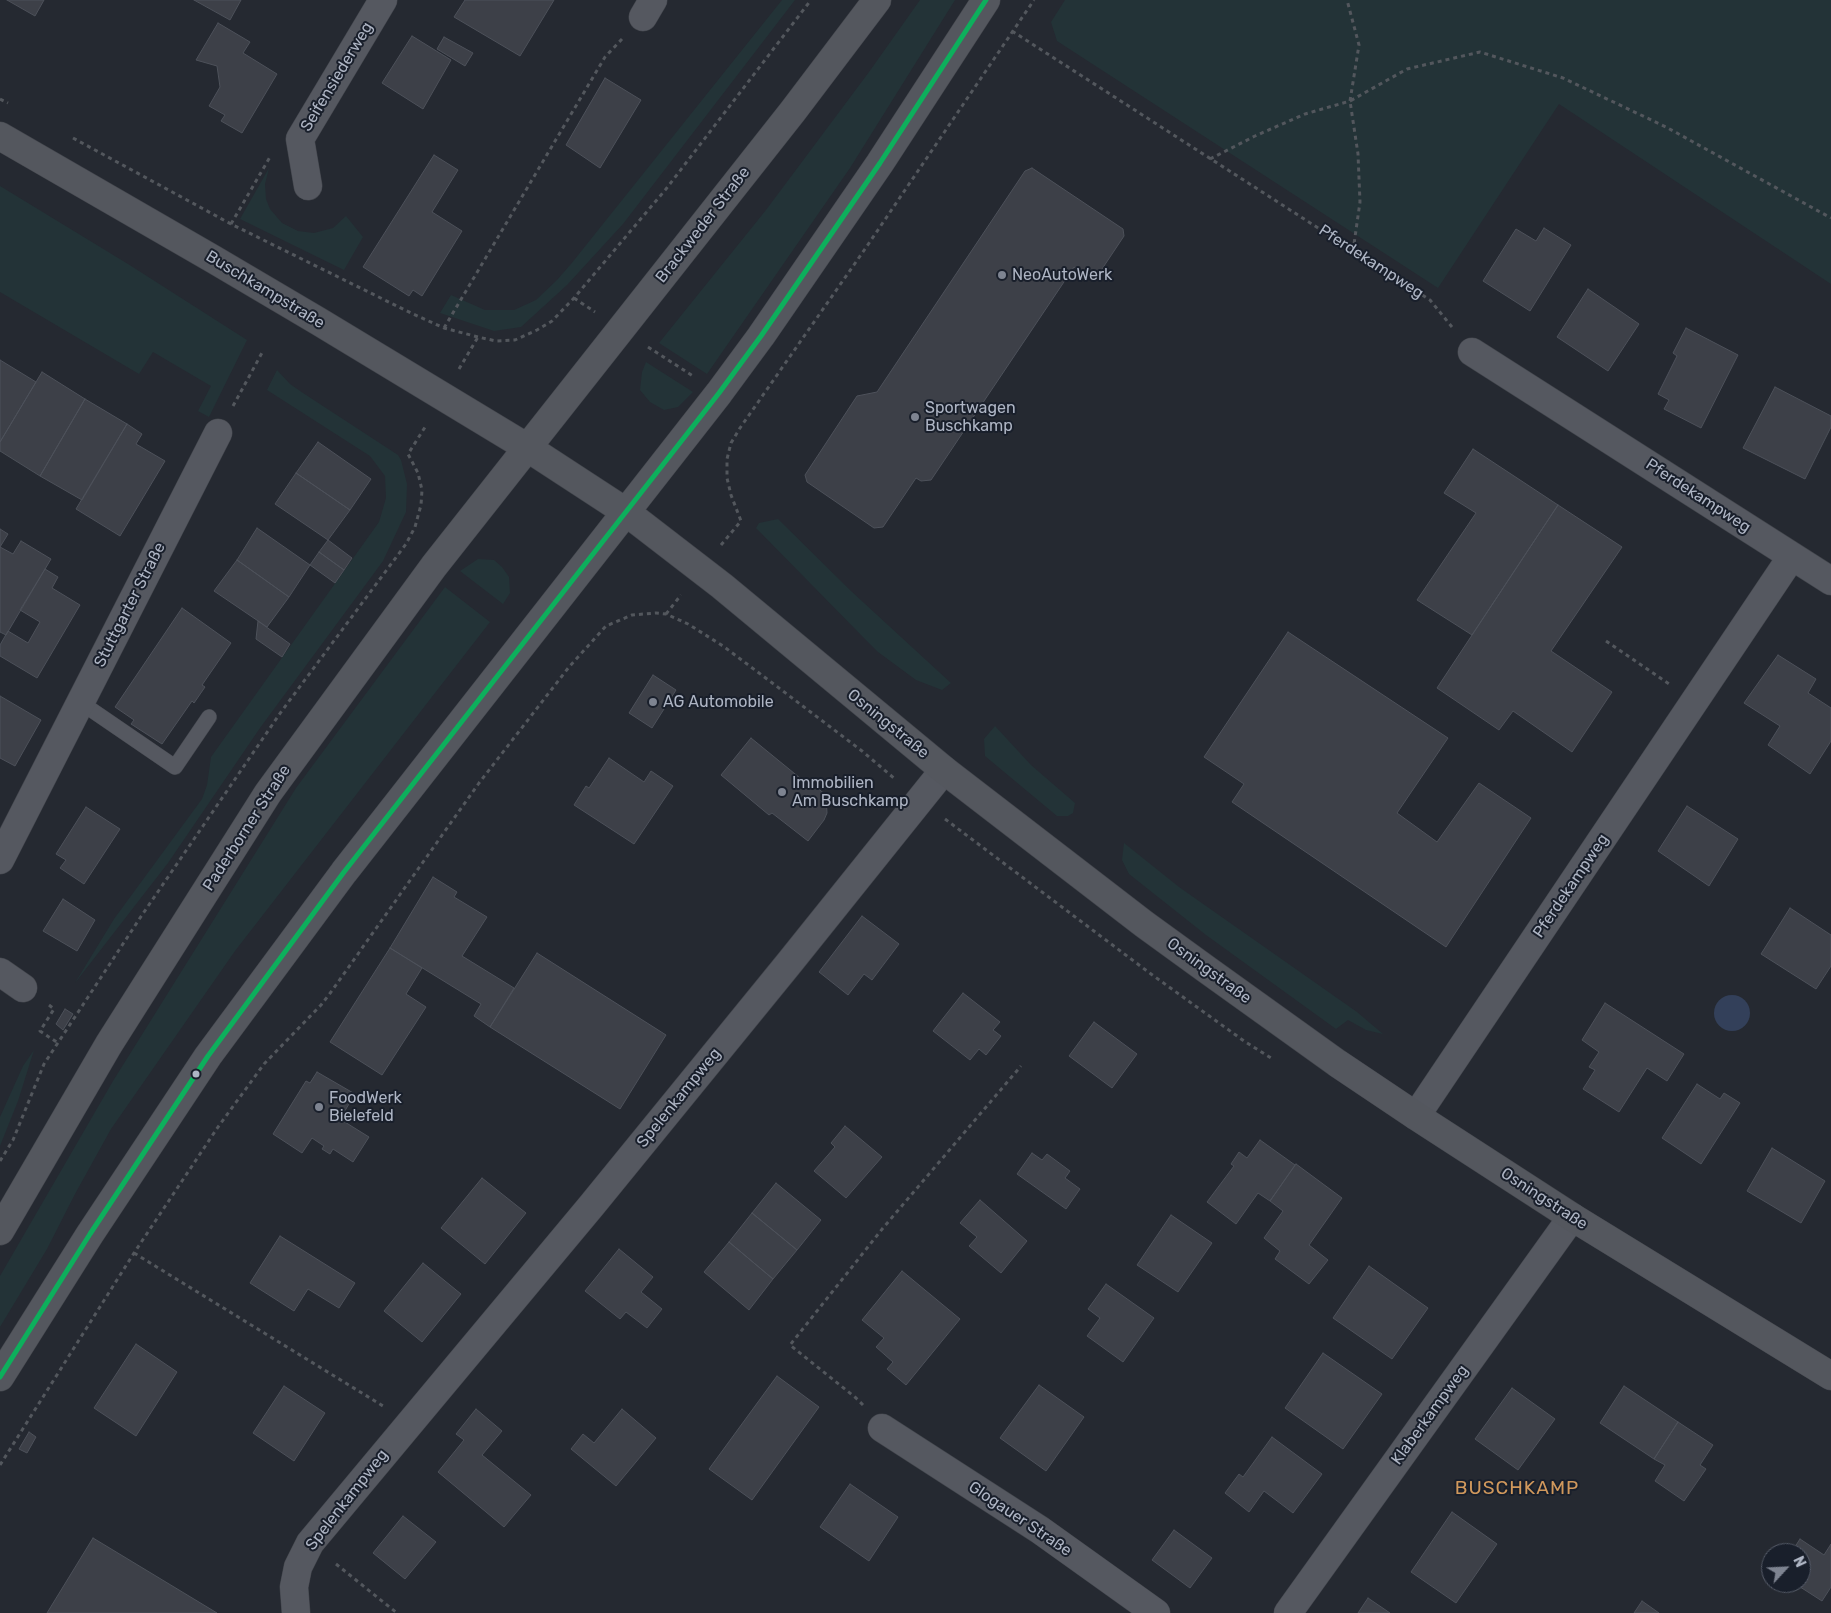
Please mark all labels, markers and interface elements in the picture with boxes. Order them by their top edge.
street label: Seifensiederweg [297,19,377,135]
street label: Brackweder Straße [652,163,754,287]
street label: Pferdekampweg [1315,221,1427,303]
street label: Buschkampstraße [202,247,328,333]
place label: NeoAutoWerk [1012,265,1112,285]
marker: NeoAutoWerk [996,269,1008,281]
place label: Sportwagen Buschkamp [925,398,1016,436]
marker: Sportwagen Buschkamp [909,411,921,423]
street label: Pferdekampweg [1642,455,1754,537]
street label: Stuttgarter Straße [90,539,170,671]
street label: Osningstraße [843,685,933,763]
place label: AG Automobile [663,692,774,712]
marker: AG Automobile [647,696,659,708]
street label: Paderborner Straße [199,761,295,895]
place label: Immobilien Am Buschkamp [792,773,909,811]
marker: Immobilien Am Buschkamp [776,786,788,798]
street label: Pferdekampweg [1529,830,1613,942]
street label: Osningstraße [1163,934,1255,1008]
street label: Spelenkampweg [633,1044,725,1152]
unlabelled marker [191,1069,201,1079]
place label: FoodWerk Bielefeld [329,1088,402,1126]
marker: FoodWerk Bielefeld [313,1101,325,1113]
street label: Osningstraße [1497,1164,1591,1234]
street label: Klaberkampweg [1387,1361,1473,1469]
street label: Spelenkampweg [302,1446,392,1554]
street label: Glogauer Straße [965,1477,1075,1561]
district label: BUSCHKAMP [1454,1478,1580,1500]
north arrow [1761,1543,1811,1593]
text: N [1789,1554,1809,1570]

